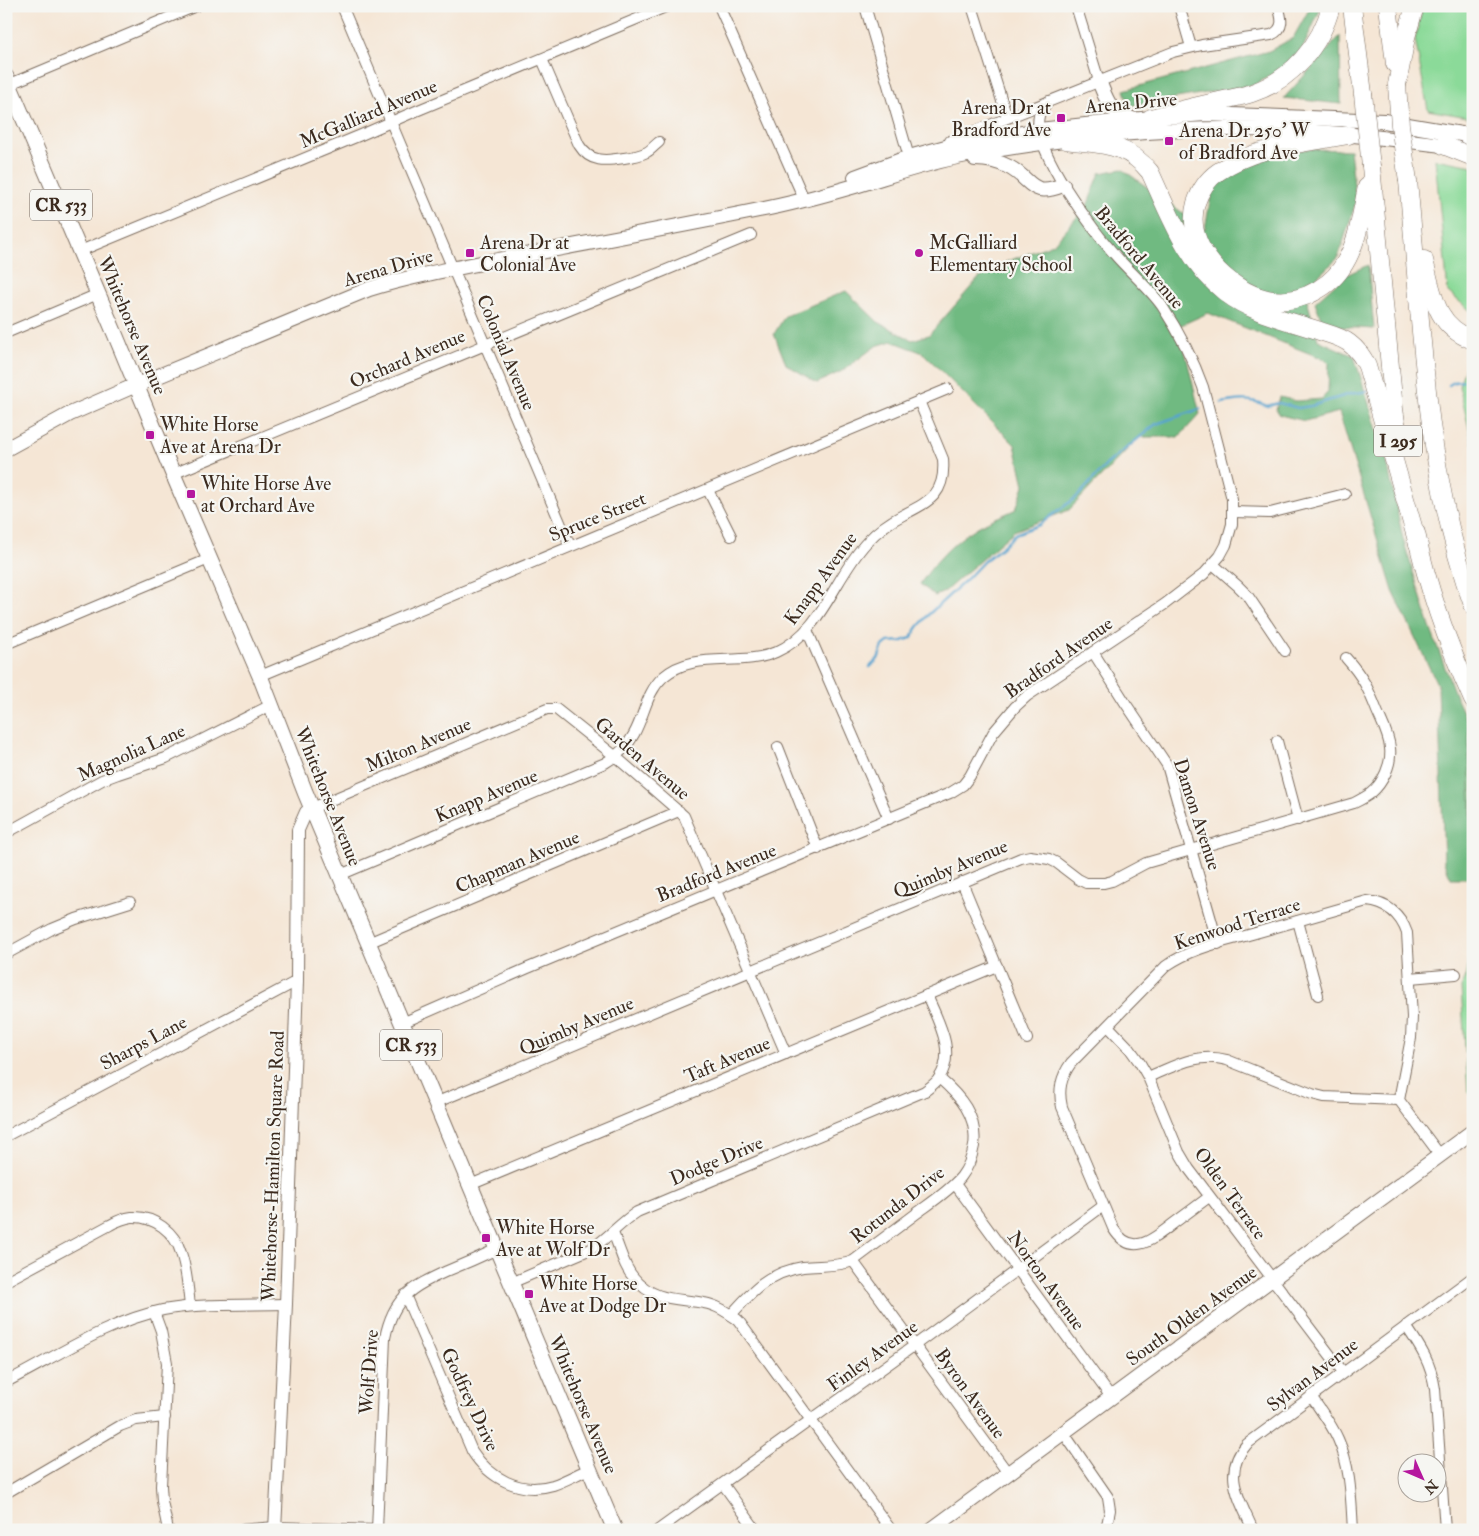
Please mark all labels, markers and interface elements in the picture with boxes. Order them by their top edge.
street label: McGalliard Avenue [296,74,441,154]
street label: Arena Drive [1083,87,1178,119]
place label: Arena Dr at Bradford Ave [951,96,1051,142]
marker: Arena Dr at Bradford Ave [1055,112,1067,124]
place label: Arena Dr 250' W of Bradford Ave [1178,119,1310,165]
marker: Arena Dr 250' W of Bradford Ave [1163,135,1175,147]
road number: CR 533 [30,190,92,220]
street label: Bradford Avenue [1089,201,1189,314]
place label: Arena Dr at Colonial Ave [479,231,576,277]
place label: McGalliard Elementary School [929,231,1073,277]
street label: Arena Drive [340,244,436,292]
marker: Arena Dr at Colonial Ave [464,247,476,259]
marker: McGalliard Elementary School [913,247,925,259]
street label: Whitehorse Avenue [92,252,172,398]
street label: Colonial Avenue [471,291,541,414]
street label: Orchard Avenue [346,324,469,394]
place label: White Horse Ave at Arena Dr [159,413,281,459]
road number: I 295 [1374,426,1422,456]
marker: White Horse Ave at Arena Dr [144,429,156,441]
place label: White Horse Ave at Orchard Ave [200,472,331,518]
street label: Spruce Street [545,487,650,548]
marker: White Horse Ave at Orchard Ave [185,488,197,500]
street label: Knapp Avenue [779,527,863,630]
street label: Bradford Avenue [1000,612,1118,704]
street label: Milton Avenue [362,712,475,778]
street label: Garden Avenue [590,712,695,806]
street label: Magnolia Lane [74,718,189,787]
street label: Whitehorse Avenue [289,722,367,870]
street label: Damon Avenue [1168,755,1226,873]
street label: Knapp Avenue [431,764,542,829]
street label: Chapman Avenue [452,825,584,900]
street label: Quimby Avenue [889,834,1011,904]
street label: Bradford Avenue [653,838,780,908]
street label: Kenwood Terrace [1171,892,1303,956]
street label: Quimby Avenue [515,991,637,1061]
street label: Sharps Lane [96,1010,191,1077]
street label: Whitehorse-Hamilton Square Road [256,1030,290,1303]
road number: CR 533 [380,1030,442,1060]
street label: Taft Avenue [681,1031,774,1089]
street label: Dodge Drive [666,1131,767,1191]
street label: Olden Terrace [1189,1143,1272,1245]
street label: Rotunda Drive [846,1161,950,1249]
place label: White Horse Ave at Wolf Dr [495,1216,610,1262]
street label: Norton Avenue [1002,1226,1090,1335]
marker: White Horse Ave at Wolf Dr [480,1232,492,1244]
street label: South Olden Avenue [1121,1260,1262,1371]
place label: White Horse Ave at Dodge Dr [538,1272,666,1318]
marker: White Horse Ave at Dodge Dr [523,1288,535,1300]
street label: Finley Avenue [822,1315,923,1397]
street label: Wolf Drive [354,1329,384,1416]
street label: Whitehorse Avenue [543,1331,623,1477]
street label: Sylvan Avenue [1262,1333,1363,1417]
street label: Godfrey Drive [436,1344,505,1455]
street label: Byron Avenue [929,1344,1011,1443]
north arrow [1396,1454,1446,1504]
text: N [1420,1476,1442,1498]

